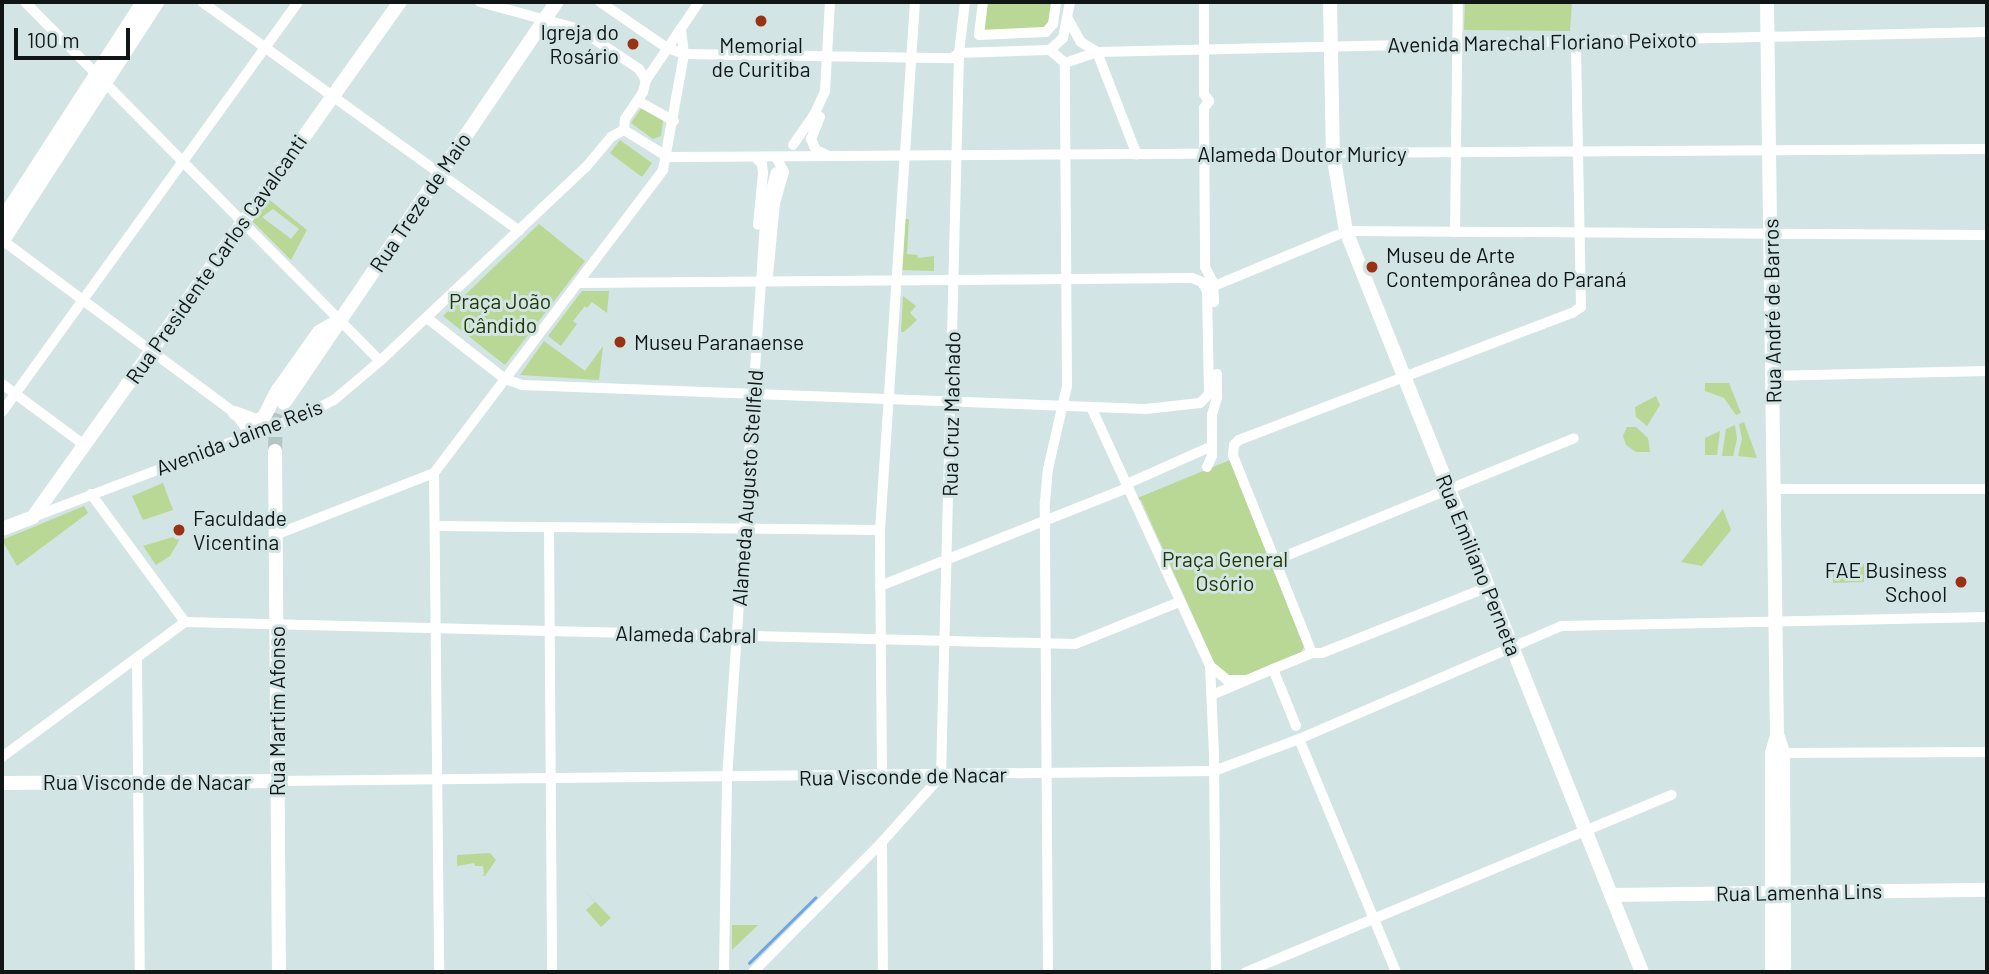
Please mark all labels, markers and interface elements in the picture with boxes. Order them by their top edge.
marker: Memorial de Curitiba [753,13,769,29]
scale bar [18,14,133,58]
place label: Igreja do Rosário [541,19,619,69]
text: 100 m [27,27,80,52]
street label: Avenida Marechal Floriano Peixoto [1387,27,1697,57]
place label: Memorial de Curitiba [711,32,811,82]
marker: Igreja do Rosário [625,36,641,52]
street label: Rua Treze de Maio [364,127,476,277]
street label: Rua Presidente Carlos Cavalcanti [120,130,312,388]
street label: Alameda Doutor Muricy [1197,141,1407,167]
street label: Rua André de Barros [1758,218,1786,404]
place label: Museu de Arte Contemporânea do Paraná [1386,242,1626,292]
marker: Museu de Arte Contemporânea do Paraná [1364,259,1380,275]
park label: Praça João Cândido [449,288,551,338]
place label: Museu Paranaense [634,329,804,355]
street label: Rua Cruz Machado [937,331,965,497]
marker: Museu Paranaense [612,334,628,350]
street label: Alameda Augusto Stellfeld [726,369,768,607]
street label: Avenida Jaime Reis [152,394,326,480]
street label: Rua Emiliano Perneta [1431,470,1527,660]
place label: Faculdade Vicentina [193,505,287,555]
marker: Faculdade Vicentina [171,522,187,538]
park label: Praça General Osório [1162,546,1288,596]
place label: FAE Business School [1825,557,1947,607]
marker: FAE Business School [1953,574,1969,590]
street label: Alameda Cabral [615,620,757,648]
street label: Rua Martim Afonso [264,626,290,796]
street label: Rua Visconde de Nacar [799,762,1007,790]
street label: Rua Visconde de Nacar [43,769,251,795]
street label: Rua Lamenha Lins [1716,878,1882,906]

